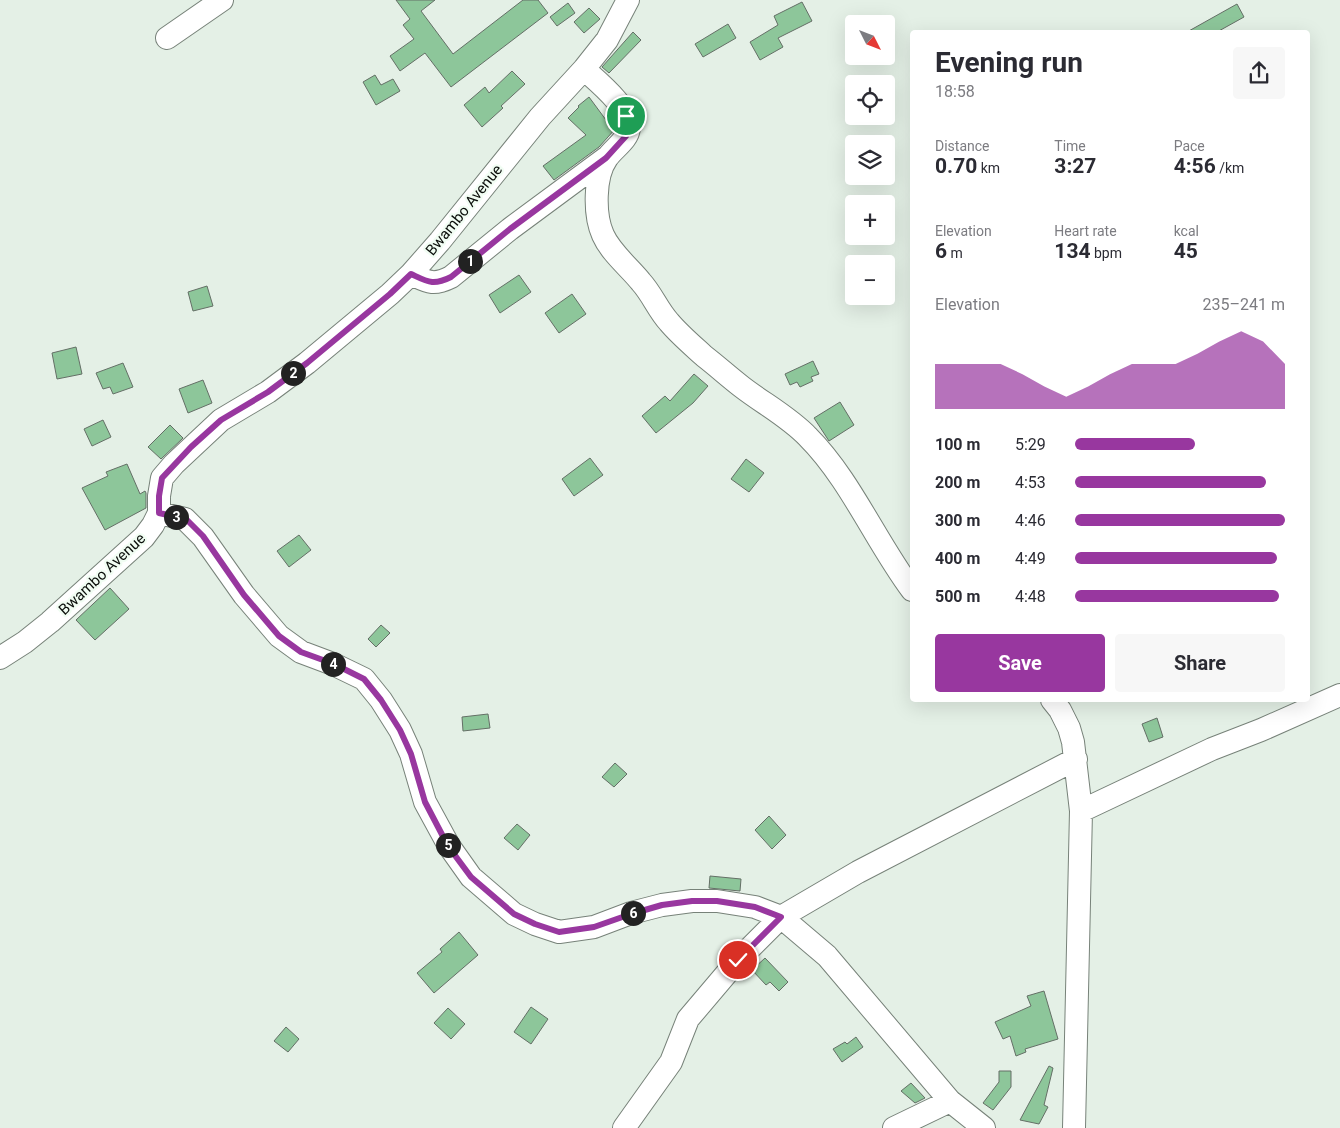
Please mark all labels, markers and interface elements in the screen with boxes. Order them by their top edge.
north arrow [845,15,895,65]
map controls [845,15,895,305]
text: Evening run [935,46,1083,79]
button: share [1233,47,1285,99]
button: locate [845,75,895,125]
text: 18:58 [935,82,975,101]
pin [605,95,647,137]
icon: arrive [612,102,640,130]
button: layers [845,135,895,185]
text: Distance [935,138,990,154]
text: Time [1054,138,1086,154]
text: Pace [1174,138,1205,154]
text: 0.70 [935,154,977,178]
text: 3:27 [1054,154,1096,178]
text: 4:56 [1174,154,1216,178]
text: km [977,160,1000,176]
text: /km [1216,160,1244,176]
street label: Bwambo Avenue [422,161,506,259]
button: + [845,195,895,245]
text: Elevation [935,223,992,239]
text: Heart rate [1054,223,1117,239]
text: kcal [1174,223,1199,239]
text: 6 [935,239,947,263]
text: 134 [1054,239,1090,263]
text: 45 [1174,239,1198,263]
text: m [947,245,963,261]
text: bpm [1090,245,1122,261]
pin: 1 [458,248,482,274]
text: 1 [466,253,475,269]
button: − [845,255,895,305]
text: Elevation [935,295,1000,314]
text: 235–241 m [1203,295,1285,314]
pin: 2 [280,360,306,386]
text: 2 [289,365,298,381]
text: 100 m [935,435,980,454]
text: 5:29 [1015,435,1046,454]
text: 200 m [935,473,980,492]
text: 4:53 [1015,473,1046,492]
pin: 3 [164,504,188,530]
text: 3 [172,509,181,525]
text: 300 m [935,511,980,530]
text: 4:46 [1015,511,1046,530]
street label: Bwambo Avenue [55,529,149,619]
text: 400 m [935,549,980,568]
text: 4:49 [1015,549,1046,568]
text: 500 m [935,587,980,606]
text: 4:48 [1015,587,1046,606]
button: Save [935,634,1105,692]
button: Share [1115,634,1285,692]
pin: 4 [320,652,346,676]
text: 4 [329,656,338,672]
pin: 5 [436,832,460,858]
text: 5 [444,837,453,853]
pin: 6 [620,900,646,926]
text: 6 [629,905,638,921]
pin [717,939,759,981]
icon: check [724,946,752,974]

